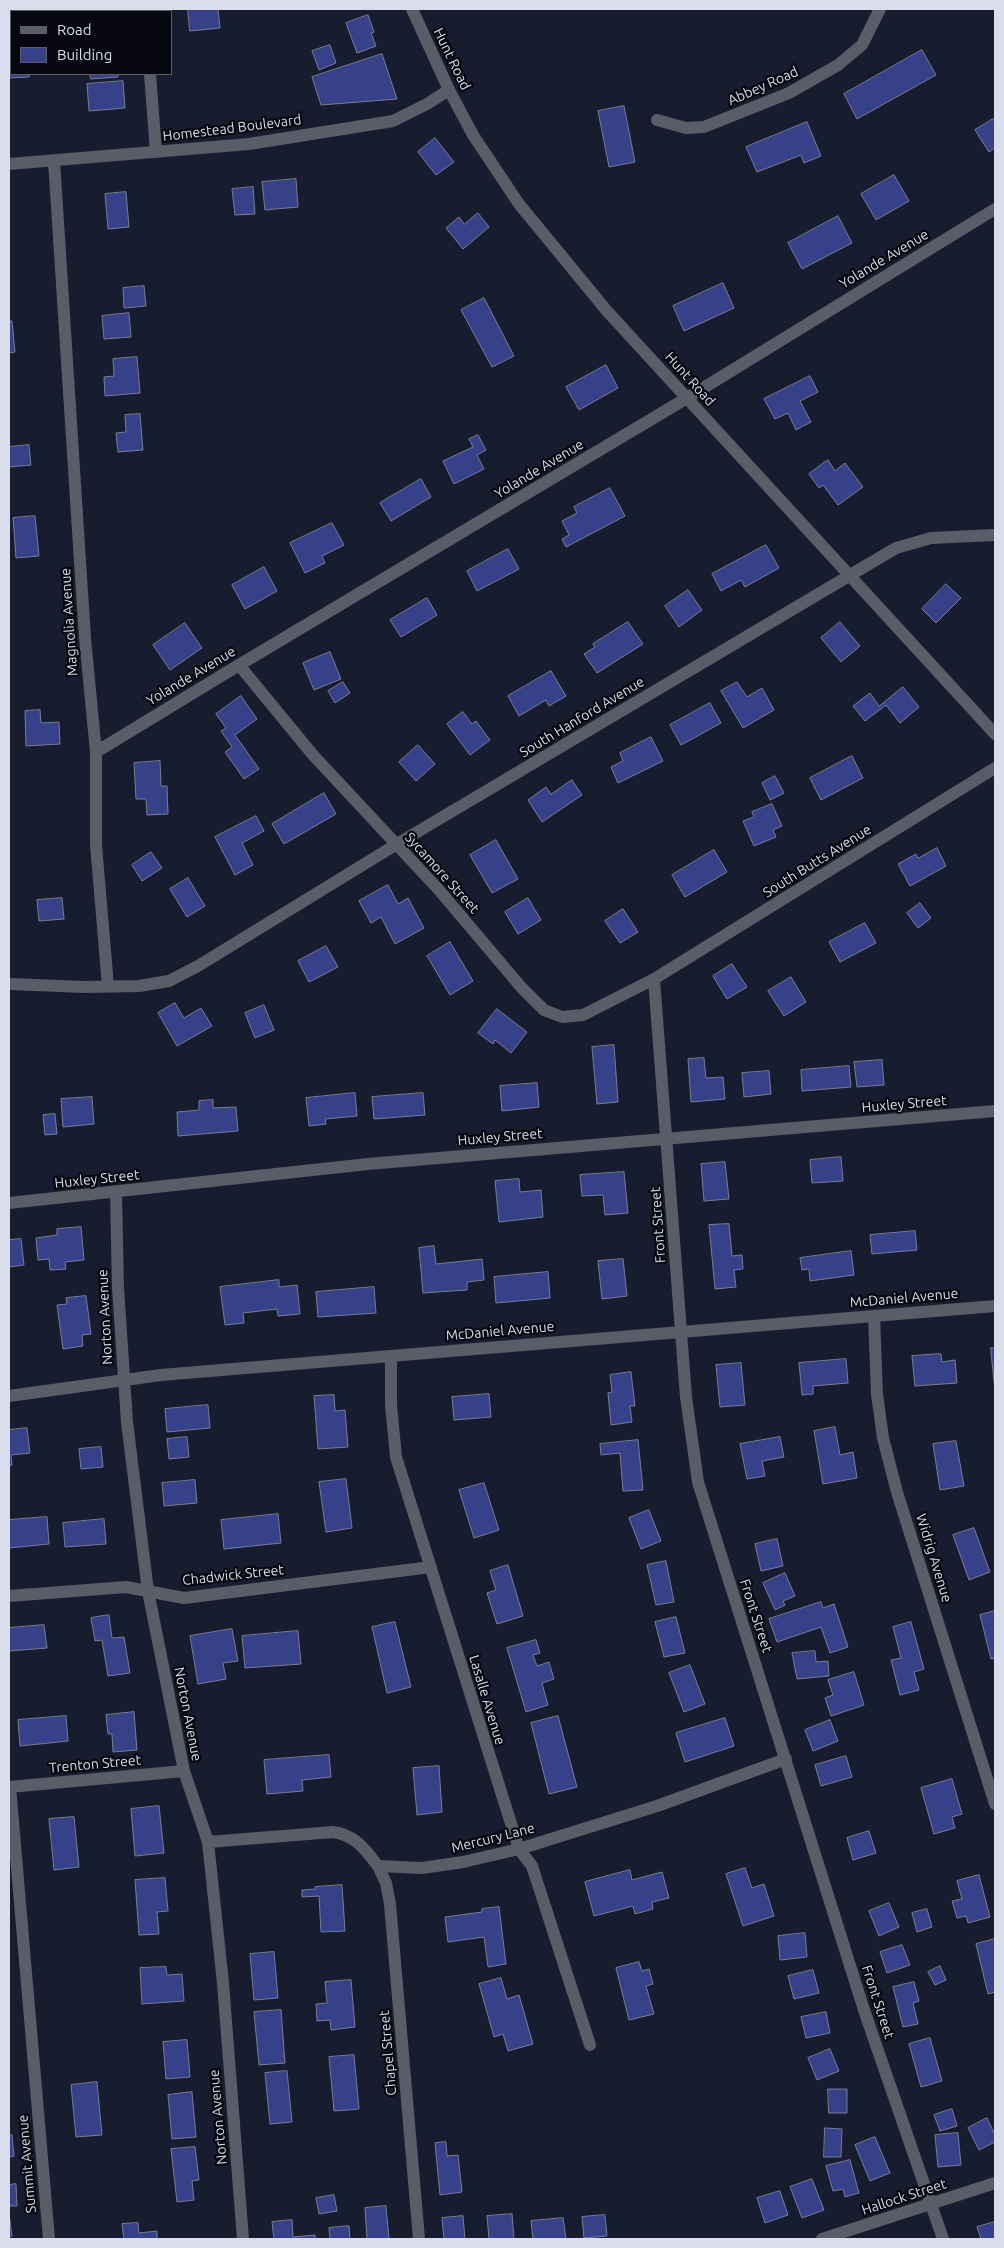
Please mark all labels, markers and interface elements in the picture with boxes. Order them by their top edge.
legend [10,10,172,75]
text: Road [57,21,92,38]
street label: Hunt Road [430,25,474,93]
text: Building [57,46,112,63]
street label: Abbey Road [725,63,801,109]
street label: Homestead Boulevard [162,111,302,145]
street label: Yolande Avenue [836,226,932,292]
street label: Hunt Road [661,349,719,409]
street label: Yolande Avenue [491,436,587,502]
street label: Magnolia Avenue [57,567,81,677]
street label: Yolande Avenue [143,643,239,709]
street label: South Hanford Avenue [517,673,647,761]
street label: South Butts Avenue [760,821,874,901]
street label: Sycamore Street [401,829,483,917]
street label: Huxley Street [861,1092,947,1116]
street label: Huxley Street [457,1125,543,1149]
street label: Huxley Street [54,1166,140,1192]
street label: Front Street [647,1186,669,1264]
street label: Norton Avenue [94,1269,116,1365]
street label: McDaniel Avenue [849,1285,959,1311]
street label: McDaniel Avenue [445,1318,555,1344]
street label: Widrig Avenue [913,1512,955,1604]
street label: Chadwick Street [181,1561,285,1589]
street label: Front Street [736,1577,776,1655]
street label: Lasalle Avenue [465,1653,509,1747]
street label: Norton Avenue [171,1666,205,1762]
street label: Trenton Street [48,1752,142,1776]
street label: Mercury Lane [450,1820,536,1856]
street label: Front Street [858,1963,898,2041]
street label: Chapel Street [376,2010,400,2096]
street label: Norton Avenue [205,2069,231,2165]
street label: Summit Avenue [14,2114,40,2214]
street label: Hallock Street [859,2175,949,2219]

